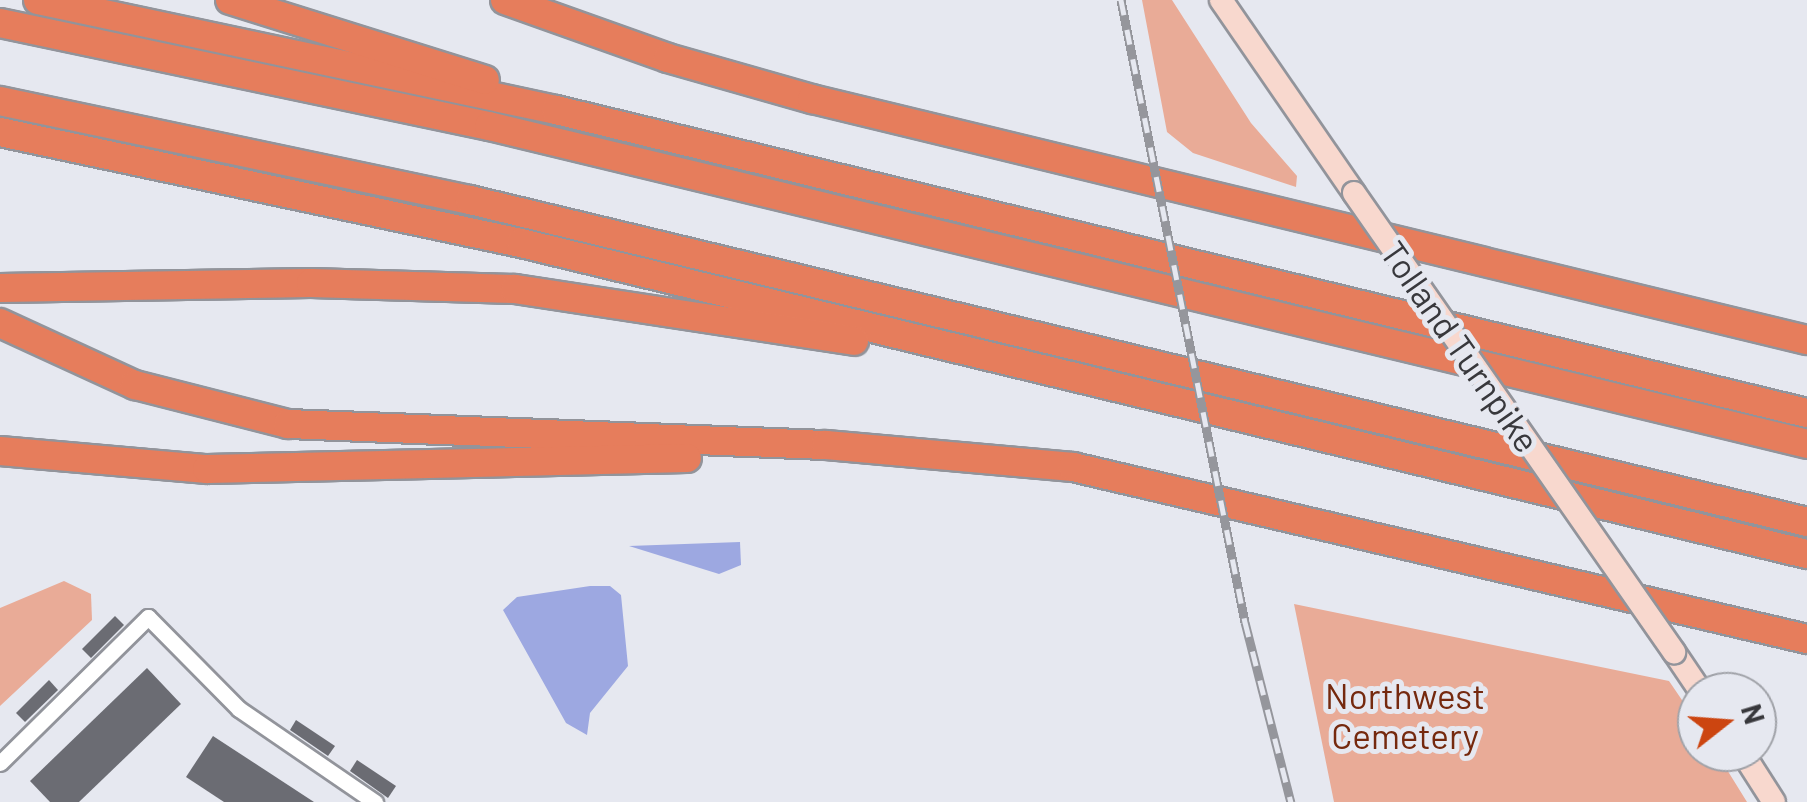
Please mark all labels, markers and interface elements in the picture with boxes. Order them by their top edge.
street label: Tolland Turnpike [1373,232,1549,460]
north arrow [1677,672,1777,772]
park label: Northwest Cemetery [1325,674,1485,756]
text: N [1735,700,1773,728]

